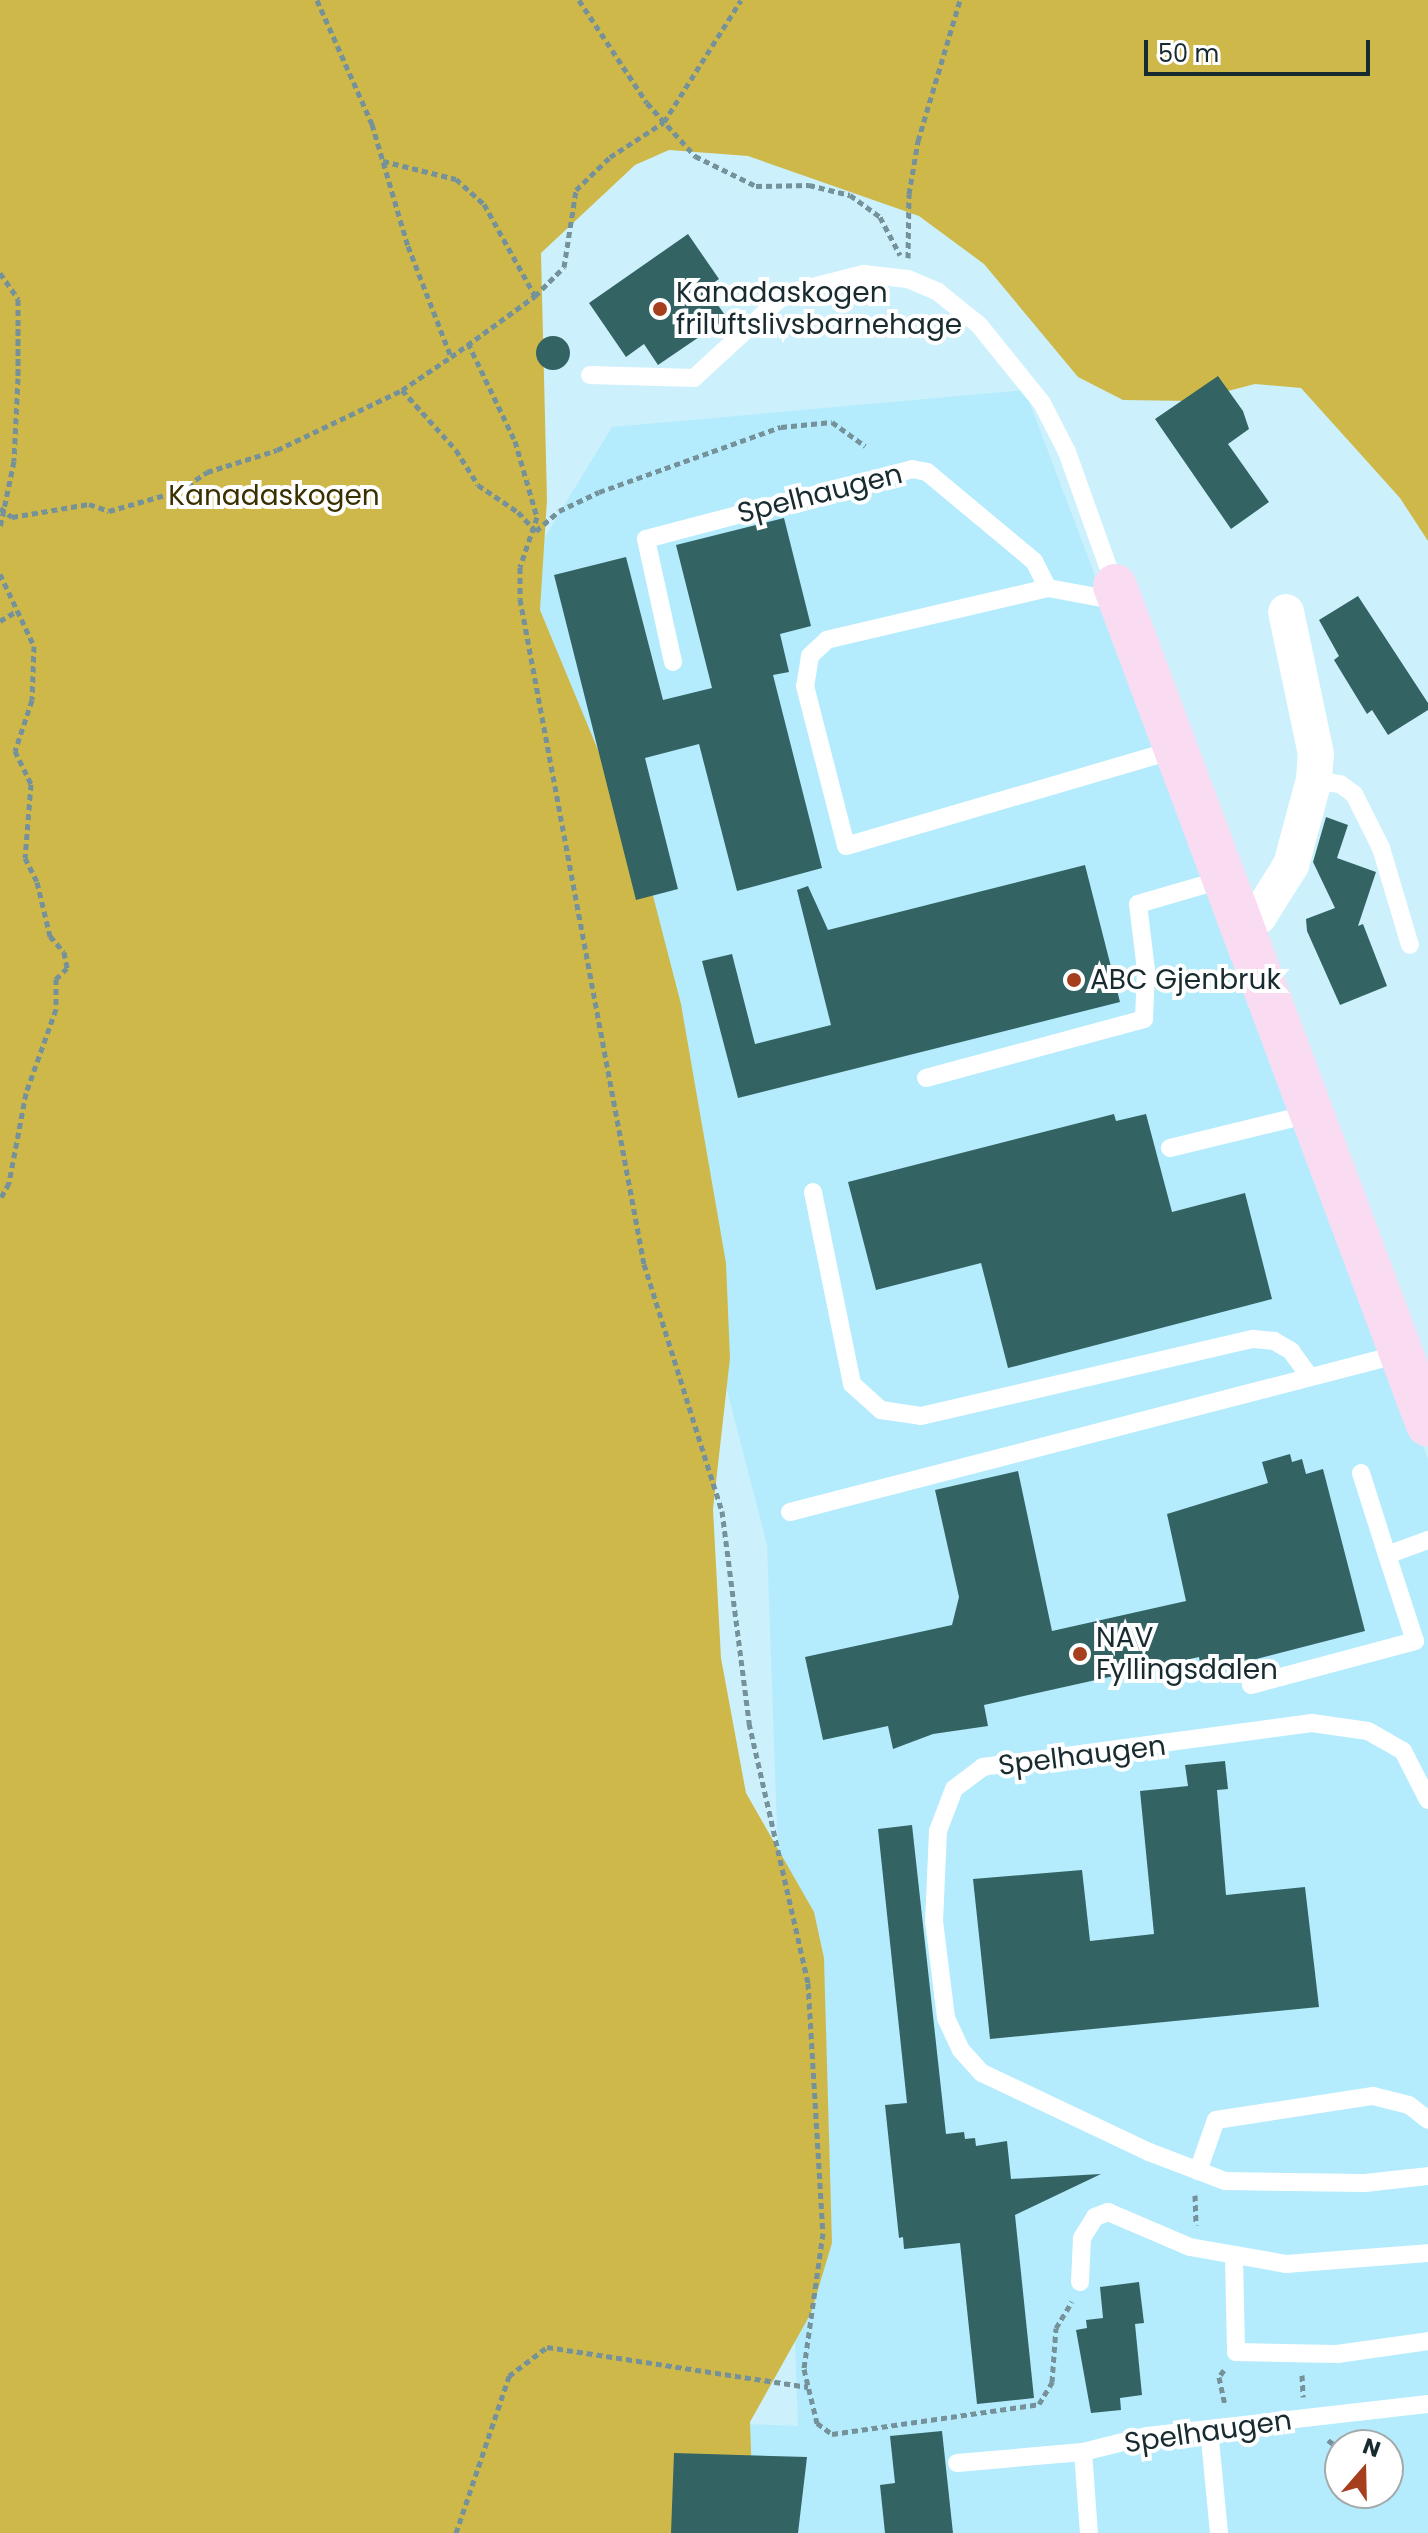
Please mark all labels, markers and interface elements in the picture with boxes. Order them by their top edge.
scale bar [1148,24,1374,74]
text: 50 m [1158,37,1219,70]
place label: Kanadaskogen friluftslivsbarnehage [676,276,962,342]
marker: Kanadaskogen friluftslivsbarnehage [651,300,669,318]
street label: Spelhaugen [734,457,906,531]
park label: Kanadaskogen [168,479,380,513]
place label: ABC Gjenbruk [1090,963,1281,997]
marker: ABC Gjenbruk [1065,971,1083,989]
place label: NAV Fyllingsdalen [1096,1621,1278,1687]
marker: NAV Fyllingsdalen [1071,1645,1089,1663]
street label: Spelhaugen [996,1729,1168,1783]
street label: Spelhaugen [1122,2404,1294,2460]
north arrow [1324,2429,1404,2509]
text: N [1359,2430,1385,2465]

